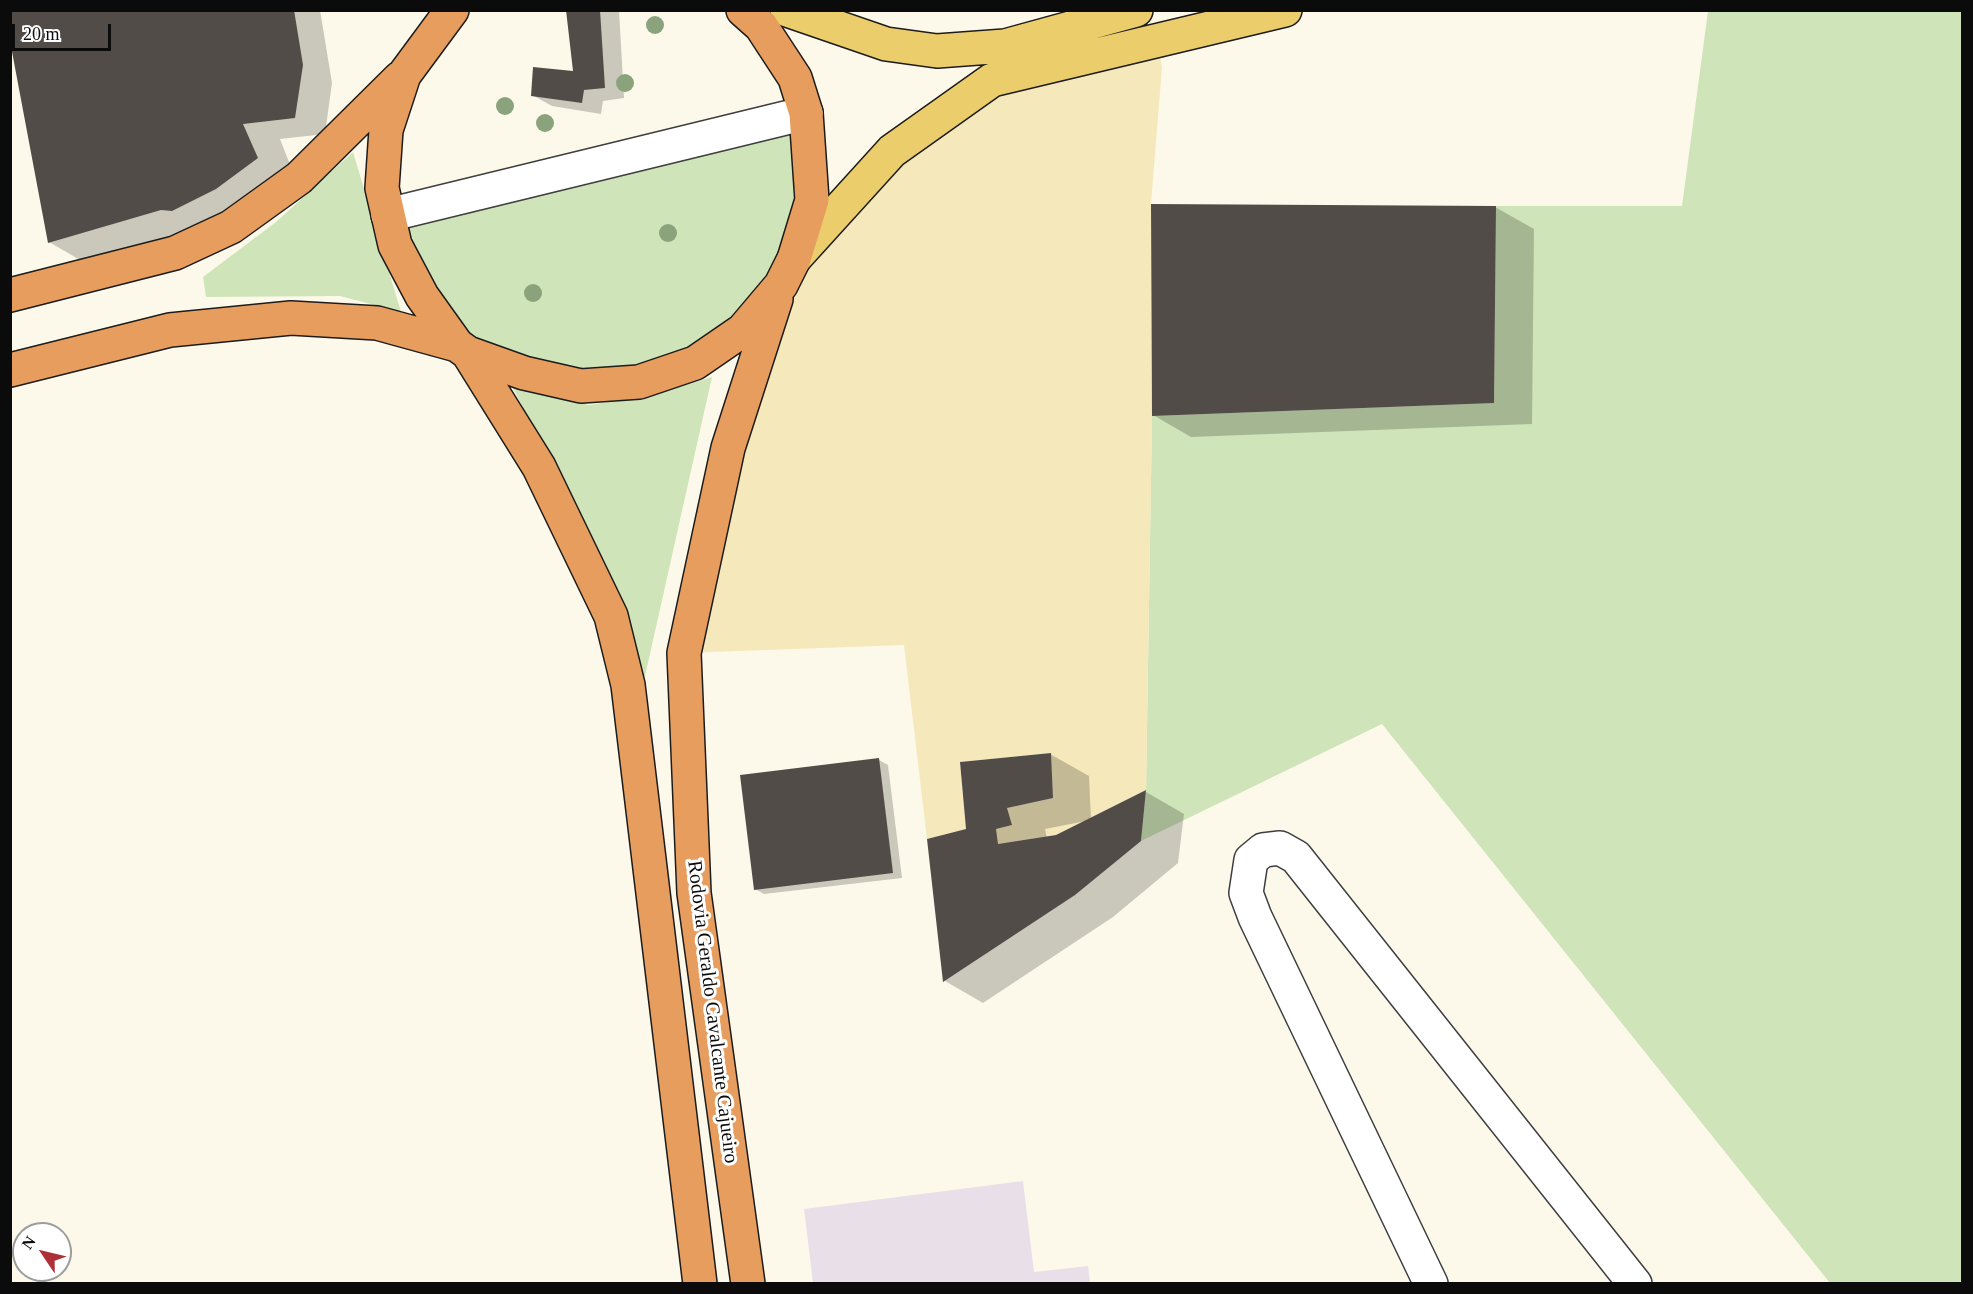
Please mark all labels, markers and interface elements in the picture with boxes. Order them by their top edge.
scale bar [15,12,114,50]
text: 20 m [23,24,60,44]
street label: Rodovia Geraldo Cavalcante Cajueiro [682,859,742,1165]
north arrow [12,1222,72,1282]
text: N [18,1233,39,1252]

